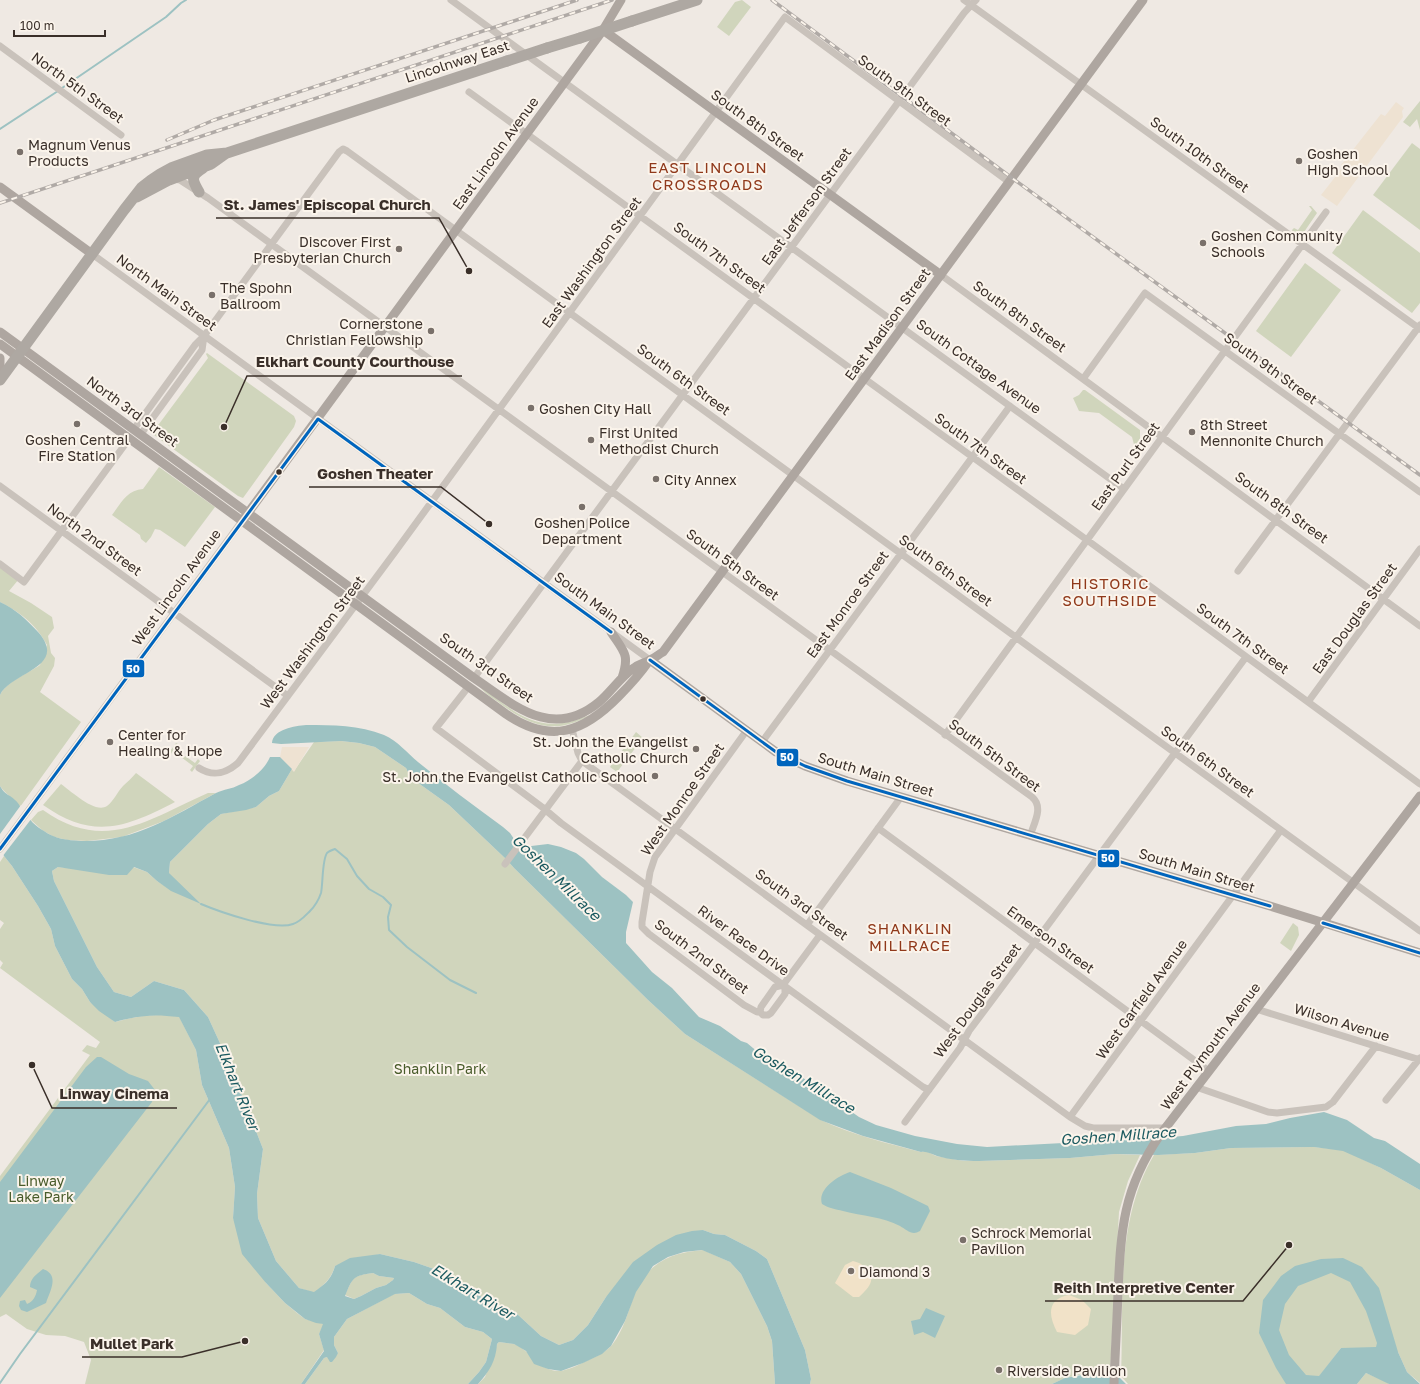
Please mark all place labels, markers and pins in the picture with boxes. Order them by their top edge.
place label: Magnum Venus Products [28,136,131,169]
place label: Goshen High School [1307,145,1389,178]
marker: Magnum Venus Products [15,147,25,157]
marker: Goshen High School [1294,156,1304,166]
callout: St. James' Episcopal Church [216,191,439,218]
place label: Goshen Community Schools [1211,227,1343,260]
place label: Discover First Presbyterian Church [253,233,391,266]
marker: Goshen Community Schools [1198,238,1208,248]
marker: Discover First Presbyterian Church [394,244,404,254]
place label: The Spohn Ballroom [220,279,292,312]
marker: The Spohn Ballroom [207,290,217,300]
place label: Cornerstone Christian Fellowship [286,315,423,348]
marker: Cornerstone Christian Fellowship [426,326,436,336]
callout: Elkhart County Courthouse [247,349,462,376]
place label: Goshen City Hall [539,400,652,417]
marker: Goshen City Hall [526,403,536,413]
place label: 8th Street Mennonite Church [1200,416,1324,449]
marker: Goshen Central Fire Station [72,419,82,429]
place label: First United Methodist Church [599,424,719,457]
marker: 8th Street Mennonite Church [1187,427,1197,437]
place label: Goshen Central Fire Station [25,431,129,464]
marker: First United Methodist Church [586,435,596,445]
callout: Goshen Theater [309,460,441,487]
unlabelled marker [274,467,284,477]
place label: City Annex [664,471,737,488]
marker: City Annex [651,474,661,484]
marker: Goshen Police Department [577,502,587,512]
place label: Goshen Police Department [534,514,630,547]
unlabelled marker [698,694,708,704]
place label: Center for Healing & Hope [118,726,222,759]
place label: St. John the Evangelist Catholic Church [533,733,688,766]
marker: Center for Healing & Hope [105,737,115,747]
marker: St. John the Evangelist Catholic Church [691,744,701,754]
place label: St. John the Evangelist Catholic School [382,768,647,785]
marker: St. John the Evangelist Catholic School [650,771,660,781]
callout: Linway Cinema [52,1081,177,1108]
place label: Schrock Memorial Pavilion [971,1224,1092,1257]
marker: Schrock Memorial Pavilion [958,1235,968,1245]
place label: Diamond 3 [859,1263,930,1280]
marker: Diamond 3 [846,1266,856,1276]
callout: Reith Interpretive Center [1045,1274,1243,1301]
callout: Mullet Park [82,1330,182,1357]
place label: Riverside Pavilion [1007,1362,1126,1379]
marker: Riverside Pavilion [994,1365,1004,1375]

